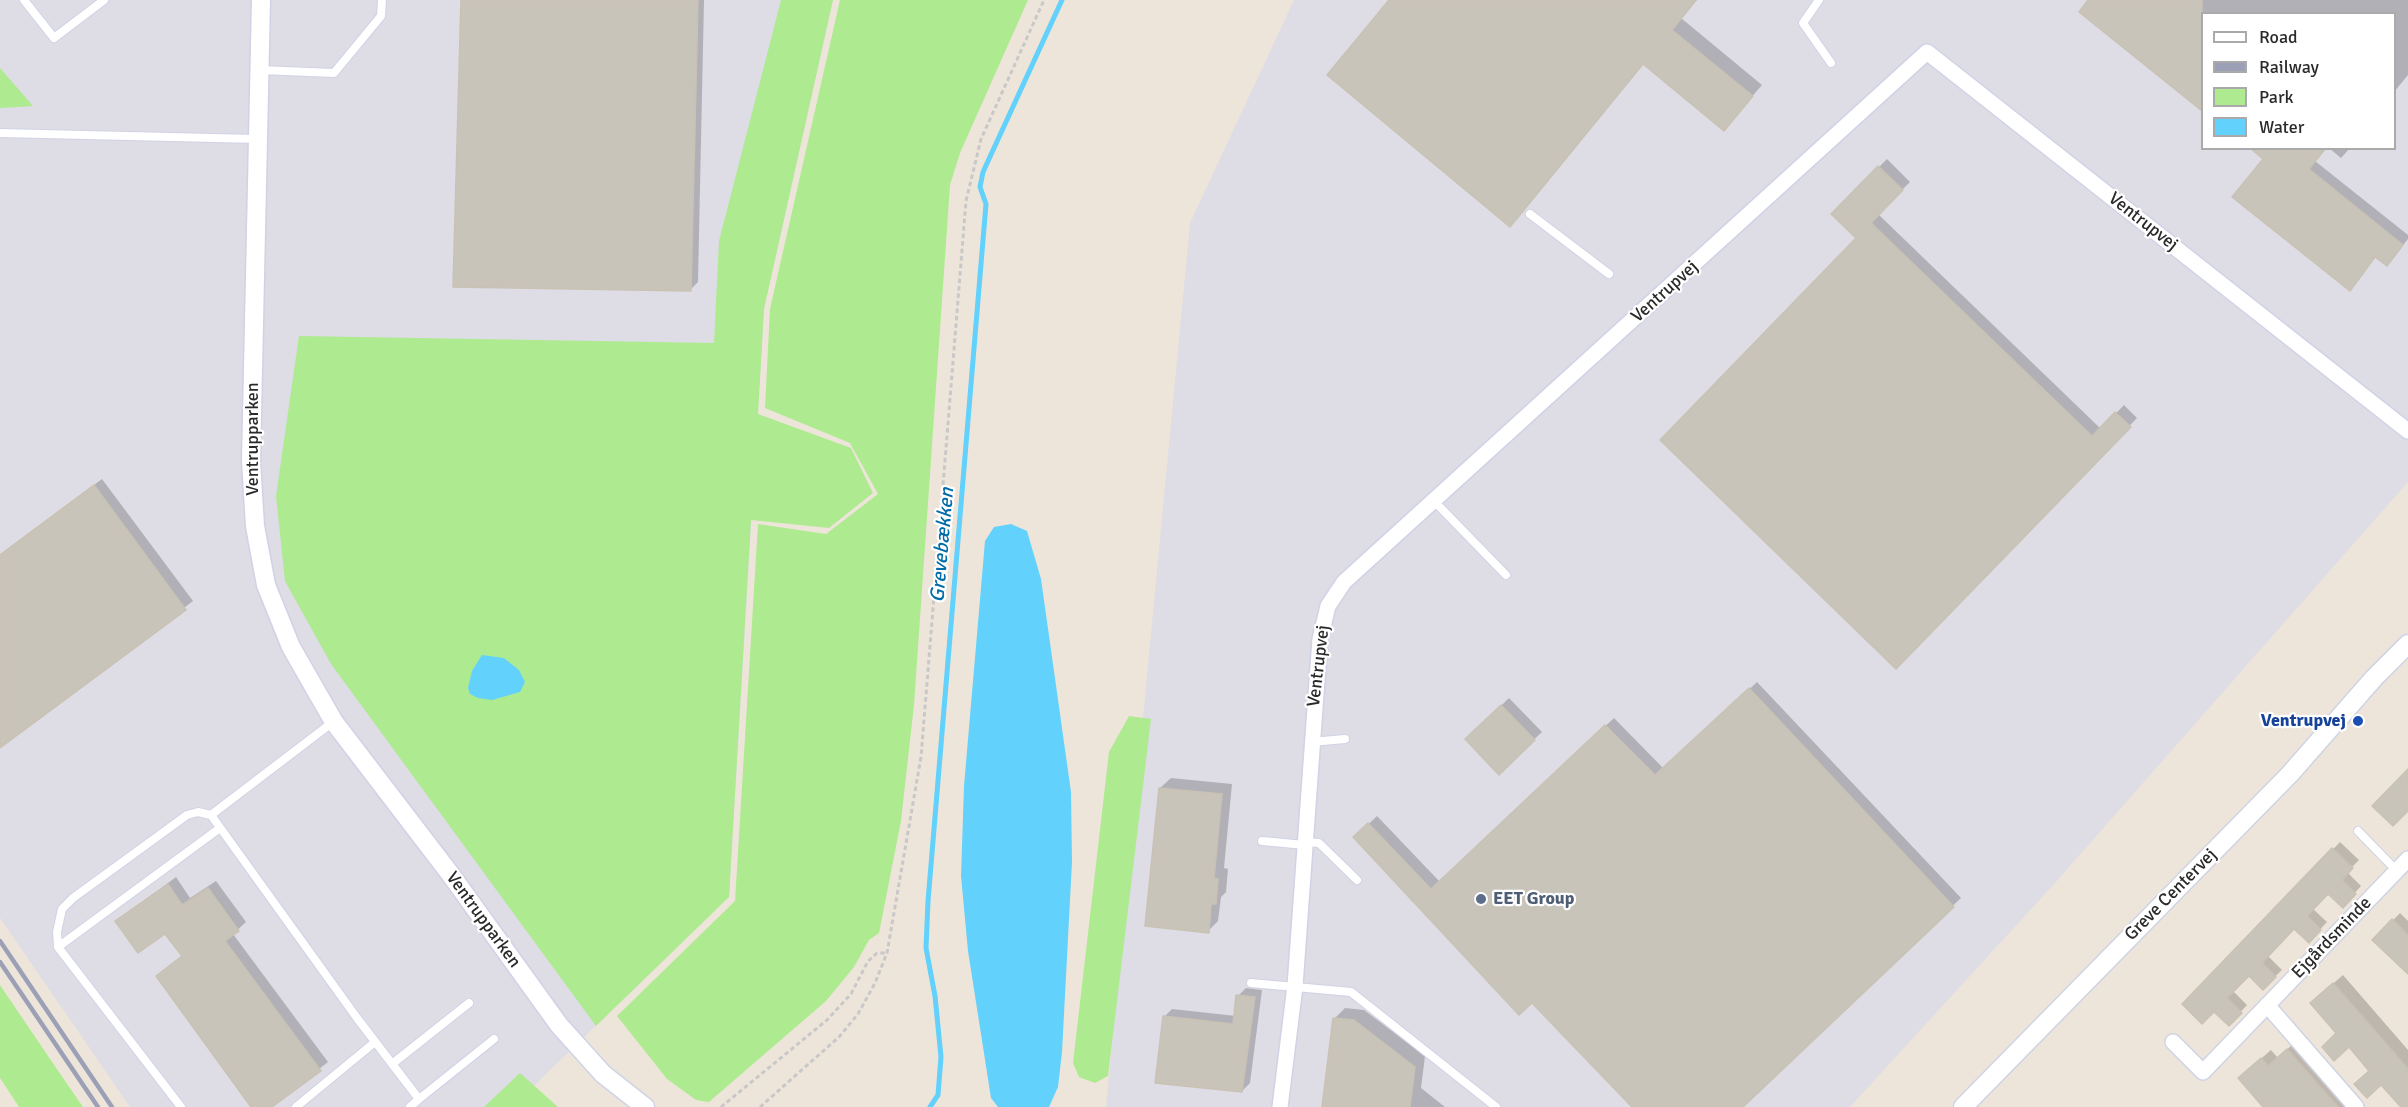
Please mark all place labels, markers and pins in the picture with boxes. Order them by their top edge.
place label: Ventrupvej [2261,710,2346,732]
marker: Ventrupvej [2351,714,2365,728]
place label: EET Group [1493,888,1574,910]
marker: EET Group [1474,892,1488,906]

